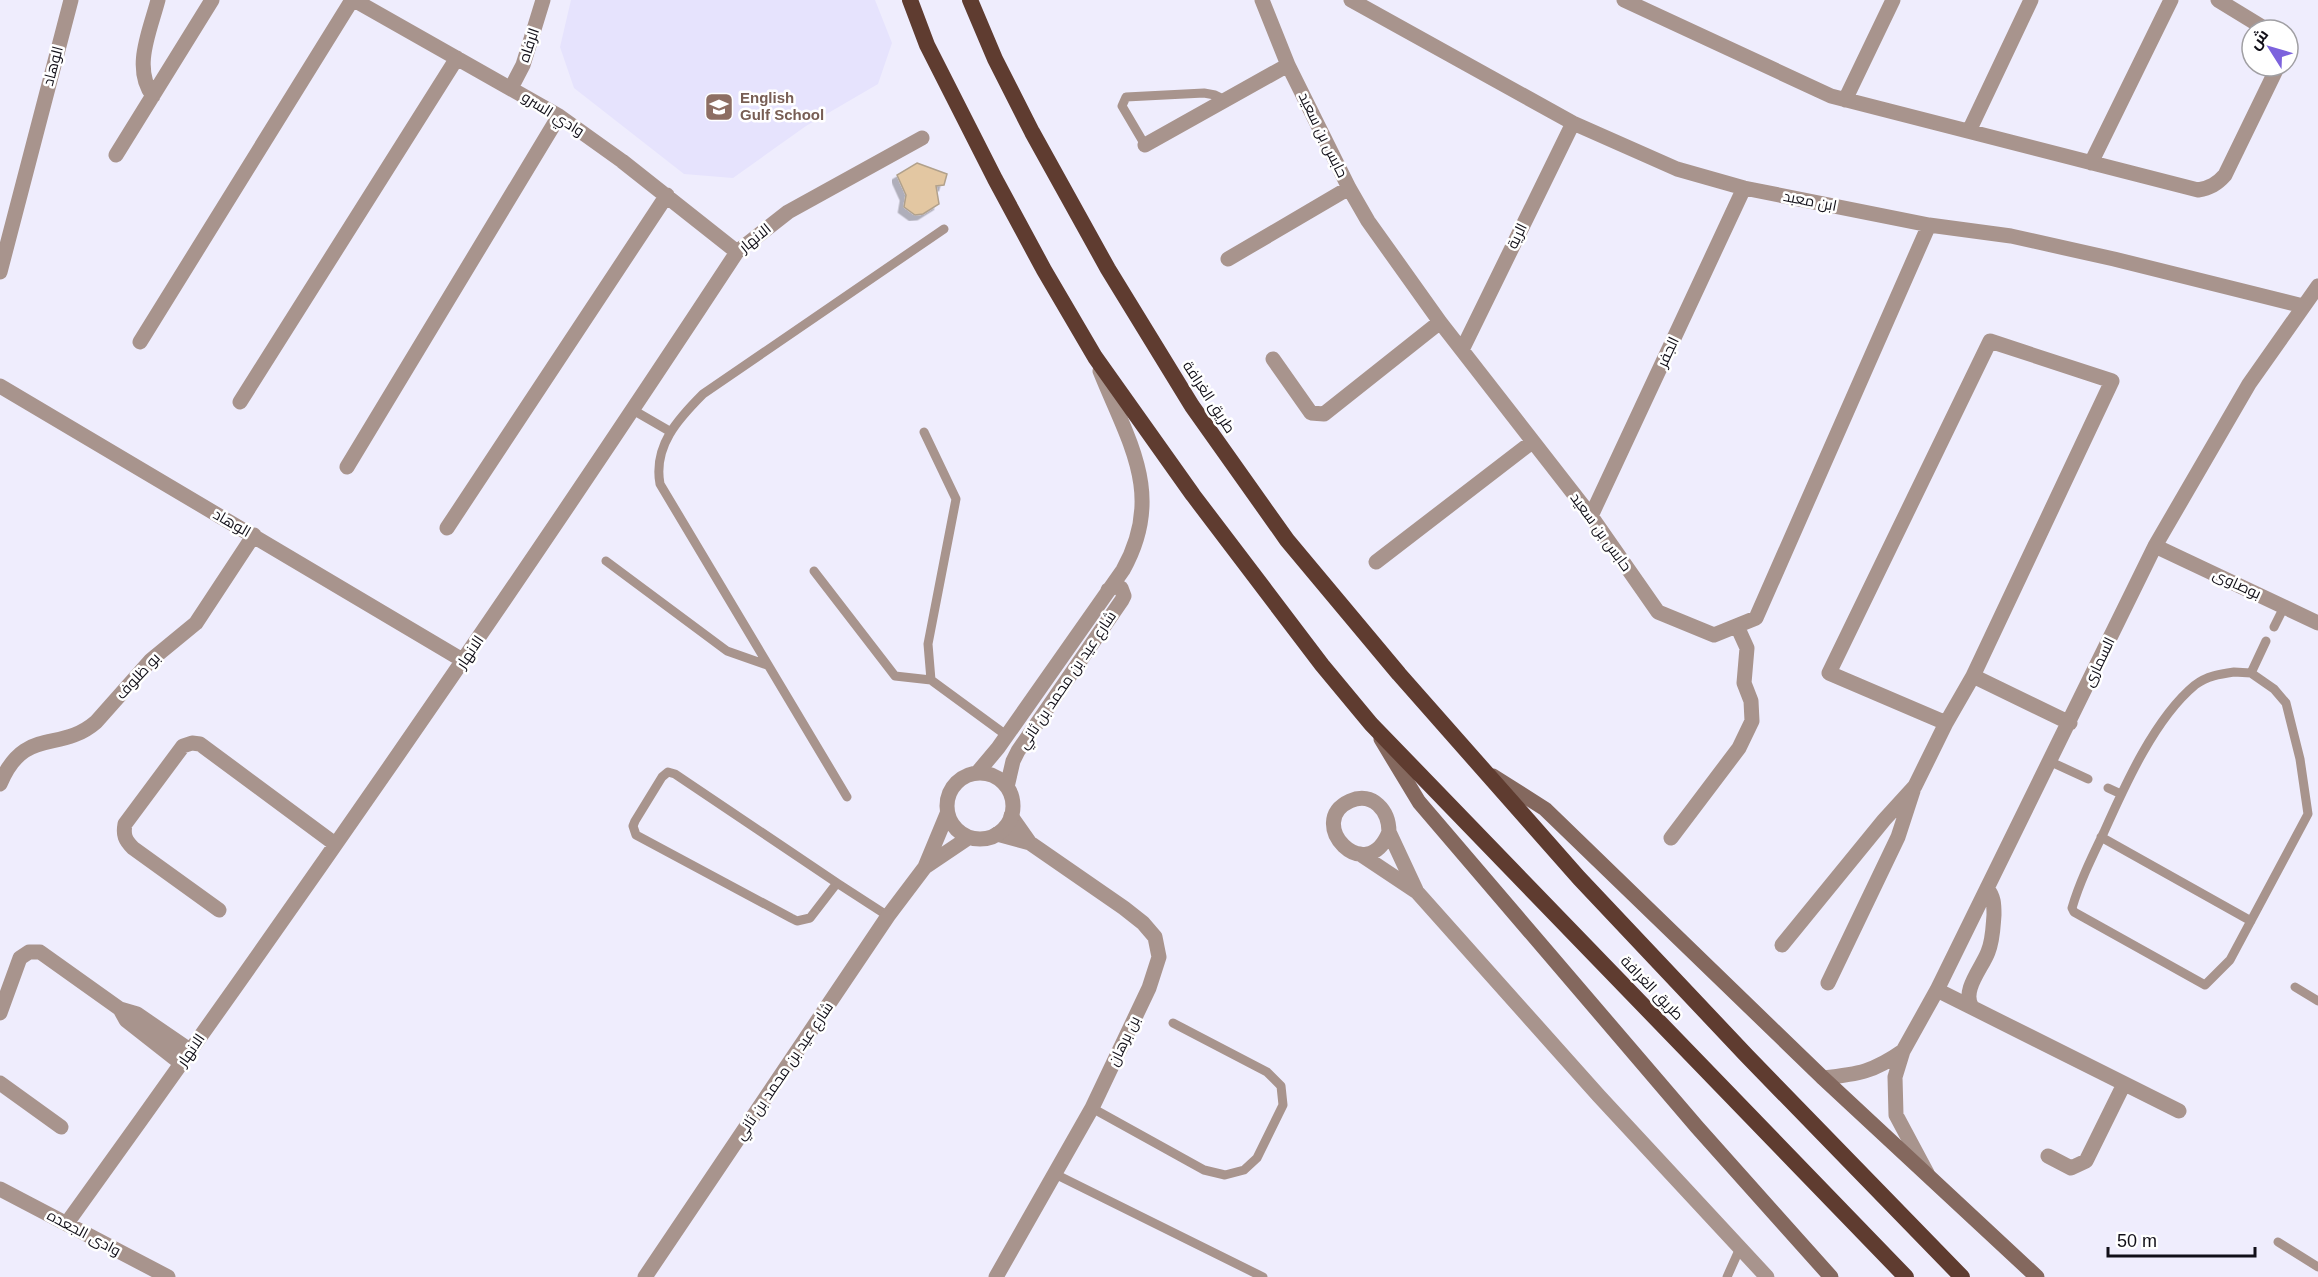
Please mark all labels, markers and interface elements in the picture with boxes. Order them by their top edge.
north arrow [2240,18,2300,78]
street label: الرفاه [515,26,543,64]
text: ش [2245,26,2272,53]
street label: الوهاد [39,44,67,88]
street label: وادي السرو [517,88,588,143]
place label: English Gulf School [740,89,824,123]
street label: حابس بن سعيد [1294,89,1351,181]
school or university icon: English Gulf School [703,91,735,123]
street label: ابن معبد [1781,187,1838,216]
street label: الانهار [735,220,775,258]
street label: الرية [1503,220,1531,252]
street label: الجفر [1653,334,1683,371]
street label: طريق الغرافة [1178,358,1239,437]
street label: حابس بن سعيد [1566,489,1636,575]
street label: الوهاد [210,505,254,541]
street label: بوصاوى [2210,565,2264,604]
street label: شارع عيد بن محمد بن ثاني [1014,608,1122,754]
street label: الانهار [452,632,488,673]
street label: السمارى [2079,634,2120,690]
street label: بو ظلوف [112,649,164,703]
street label: طريق الغرافة [1616,952,1687,1025]
street label: شارع عيد بن محمد بن ثاني [731,999,839,1145]
street label: بن برهان [1104,1013,1145,1069]
street label: الانهار [173,1030,210,1071]
street label: وادى الجعده [44,1206,124,1261]
scale bar [2108,1220,2255,1258]
text: 50 m [2117,1231,2157,1251]

